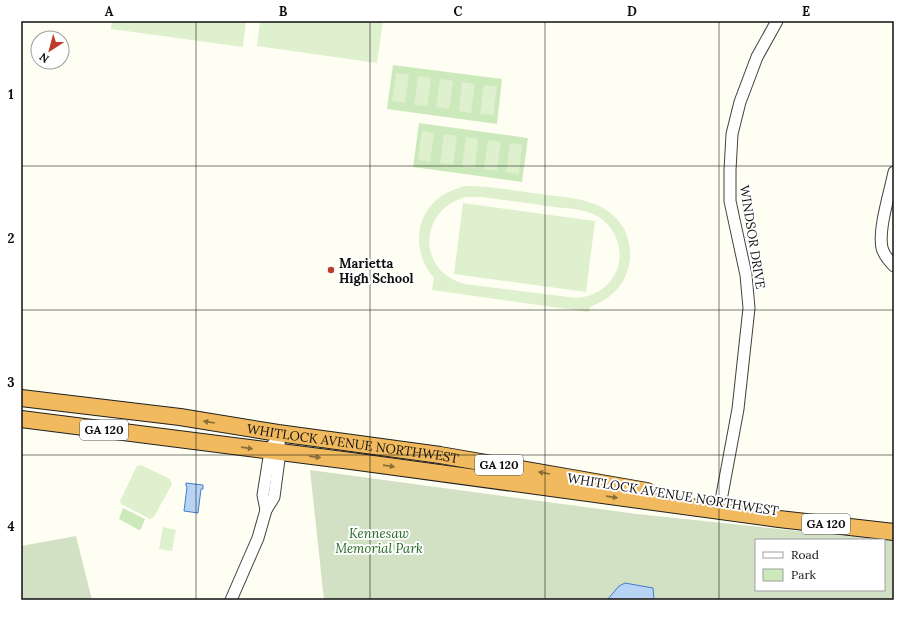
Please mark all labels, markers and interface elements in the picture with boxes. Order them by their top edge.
text: A [105,3,114,20]
text: B [279,3,288,20]
text: C [454,3,463,20]
text: D [627,3,637,20]
text: E [802,3,810,20]
north arrow [30,30,70,70]
text: N [36,50,52,66]
text: 1 [8,86,14,103]
street label: WINDSOR DRIVE [736,184,769,290]
text: 2 [8,230,15,247]
place label: Marietta High School [339,255,414,287]
marker: Marietta High School [326,265,336,275]
text: 3 [7,374,15,391]
one-way arrow [202,419,215,425]
road number: GA 120 [80,420,128,440]
street label: WHITLOCK AVENUE NORTHWEST [246,420,461,467]
one-way arrow [241,445,253,451]
one-way arrow [309,454,321,460]
road number: GA 120 [475,455,523,475]
one-way arrow [383,463,395,470]
street label: WHITLOCK AVENUE NORTHWEST [566,469,780,520]
one-way arrow [538,470,550,476]
one-way arrow [606,494,618,500]
road number: GA 120 [802,514,850,534]
text: 4 [7,518,15,535]
park label: Kennesaw Memorial Park [335,525,423,557]
legend [755,539,885,591]
text: Road [791,547,819,562]
text: Park [791,567,817,582]

